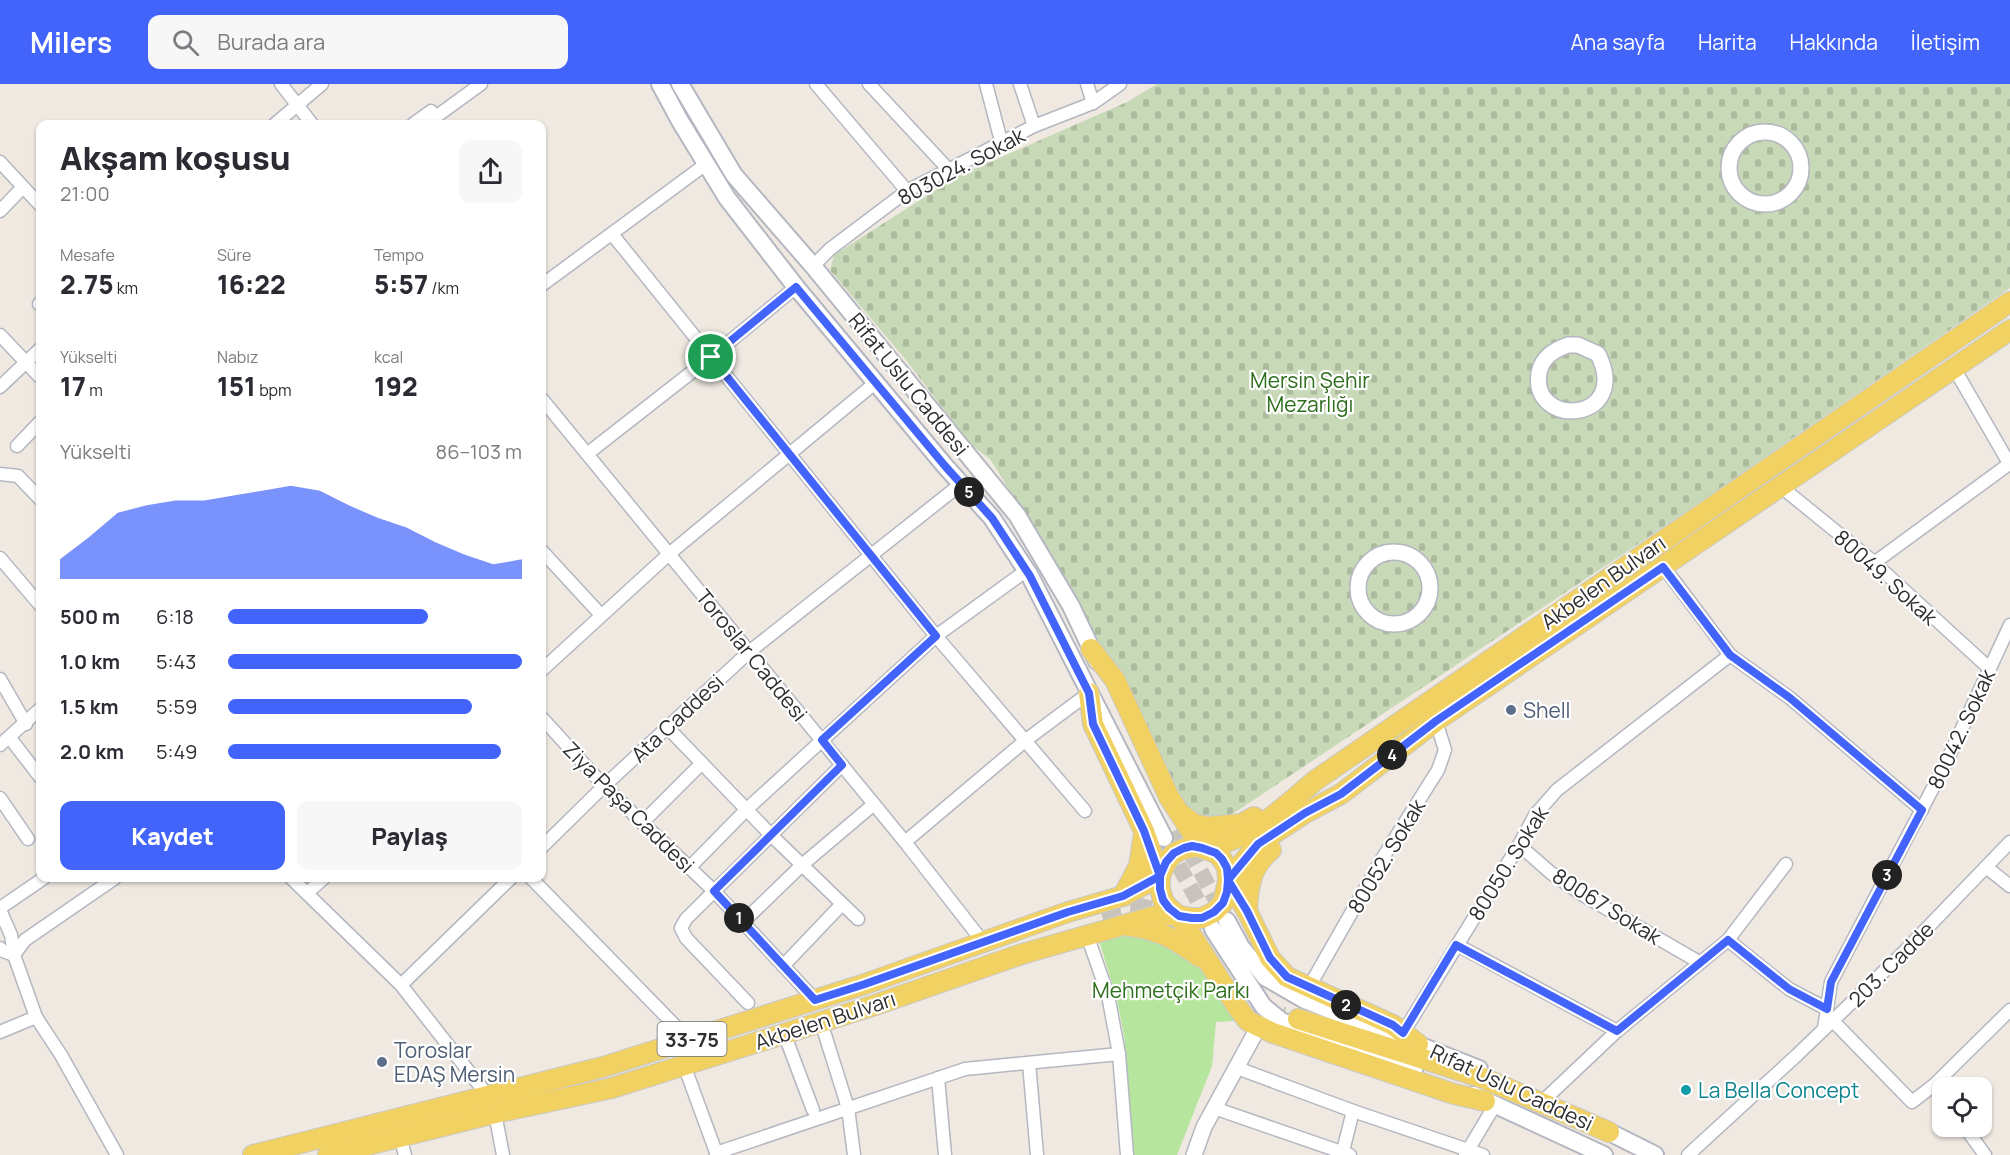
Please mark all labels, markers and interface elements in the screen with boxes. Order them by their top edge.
search box [148,15,568,69]
text: Milers [30,23,112,61]
icon: search [169,26,202,59]
text: Burada ara [217,27,325,57]
text: Ana sayfa [1571,28,1665,56]
text: Harita [1698,28,1757,56]
text: Hakkında [1790,28,1878,56]
text: İletişim [1911,28,1980,56]
street label: 803024. Sokak [892,120,1030,211]
text: Akşam koşusu [60,135,291,180]
button: share [459,140,522,203]
text: 21:00 [60,180,110,207]
text: Mesafe [60,244,115,266]
text: Süre [217,244,251,266]
text: Tempo [374,244,424,266]
text: 2.75 [60,266,113,302]
text: 16:22 [217,266,286,302]
text: 5:57 [374,266,428,302]
text: km [113,277,138,299]
text: /km [428,277,459,299]
street label: Rifat Uslu Caddesi [843,307,975,461]
pin [685,331,736,382]
icon: arrive [694,340,727,373]
text: Yükselti [60,346,117,368]
text: Nabız [217,346,259,368]
text: kcal [374,346,403,368]
park label: Mersin Şehir Mezarlığı [1250,366,1370,418]
text: 17 [60,368,86,404]
text: 151 [217,368,256,404]
text: 192 [374,368,418,404]
text: m [86,379,103,401]
text: bpm [256,379,292,401]
text: Yükselti [60,438,131,465]
text: 86–103 m [436,438,522,465]
pin: 5 [954,477,984,507]
text: 5 [964,481,974,503]
street label: 80049. Sokak [1828,523,1944,631]
street label: Akbelen Bulvarı [1535,529,1671,635]
street label: Toroslar Caddesi [690,583,814,727]
text: 500 m [60,603,120,630]
text: 6:18 [156,603,194,630]
text: 1.0 km [60,648,120,675]
text: 5:43 [156,648,196,675]
street label: 80042. Sokak [1921,664,2001,794]
street label: Ata Caddesi [625,668,729,768]
text: 1.5 km [60,693,119,720]
text: 5:59 [156,693,198,720]
place label: Shell [1523,696,1571,724]
marker: Shell [1504,703,1518,717]
street label: Ziya Paşa Caddesi [557,735,701,879]
text: 2.0 km [60,738,124,765]
text: 5:49 [156,738,198,765]
pin: 4 [1377,740,1407,770]
text: 4 [1387,744,1397,766]
street label: 80052. Sokak [1341,793,1431,918]
street label: 80050. Sokak [1462,800,1555,926]
button: Kaydet [60,801,285,870]
button: Paylaş [297,801,522,870]
pin: 3 [1872,860,1902,890]
street label: 80067 Sokak [1547,861,1667,951]
text: 3 [1882,864,1892,886]
pin: 1 [724,903,754,933]
text: 1 [735,907,743,929]
street label: 203. Cadde [1842,915,1940,1013]
park label: Mehmetçik Parkı [1092,976,1250,1004]
street label: Akbelen Bulvarı [751,984,899,1056]
pin: 2 [1331,990,1361,1020]
text: 2 [1341,994,1351,1016]
road number: 33-75 [658,1022,726,1056]
place label: Toroslar EDAŞ Mersin [394,1036,515,1088]
street label: Rıfat Uslu Caddesi [1426,1037,1598,1137]
marker: Toroslar EDAŞ Mersin [375,1055,389,1069]
place label: La Bella Concept [1698,1076,1859,1104]
map controls [1932,1077,1992,1137]
button: locate [1932,1077,1992,1137]
marker: La Bella Concept [1679,1083,1693,1097]

